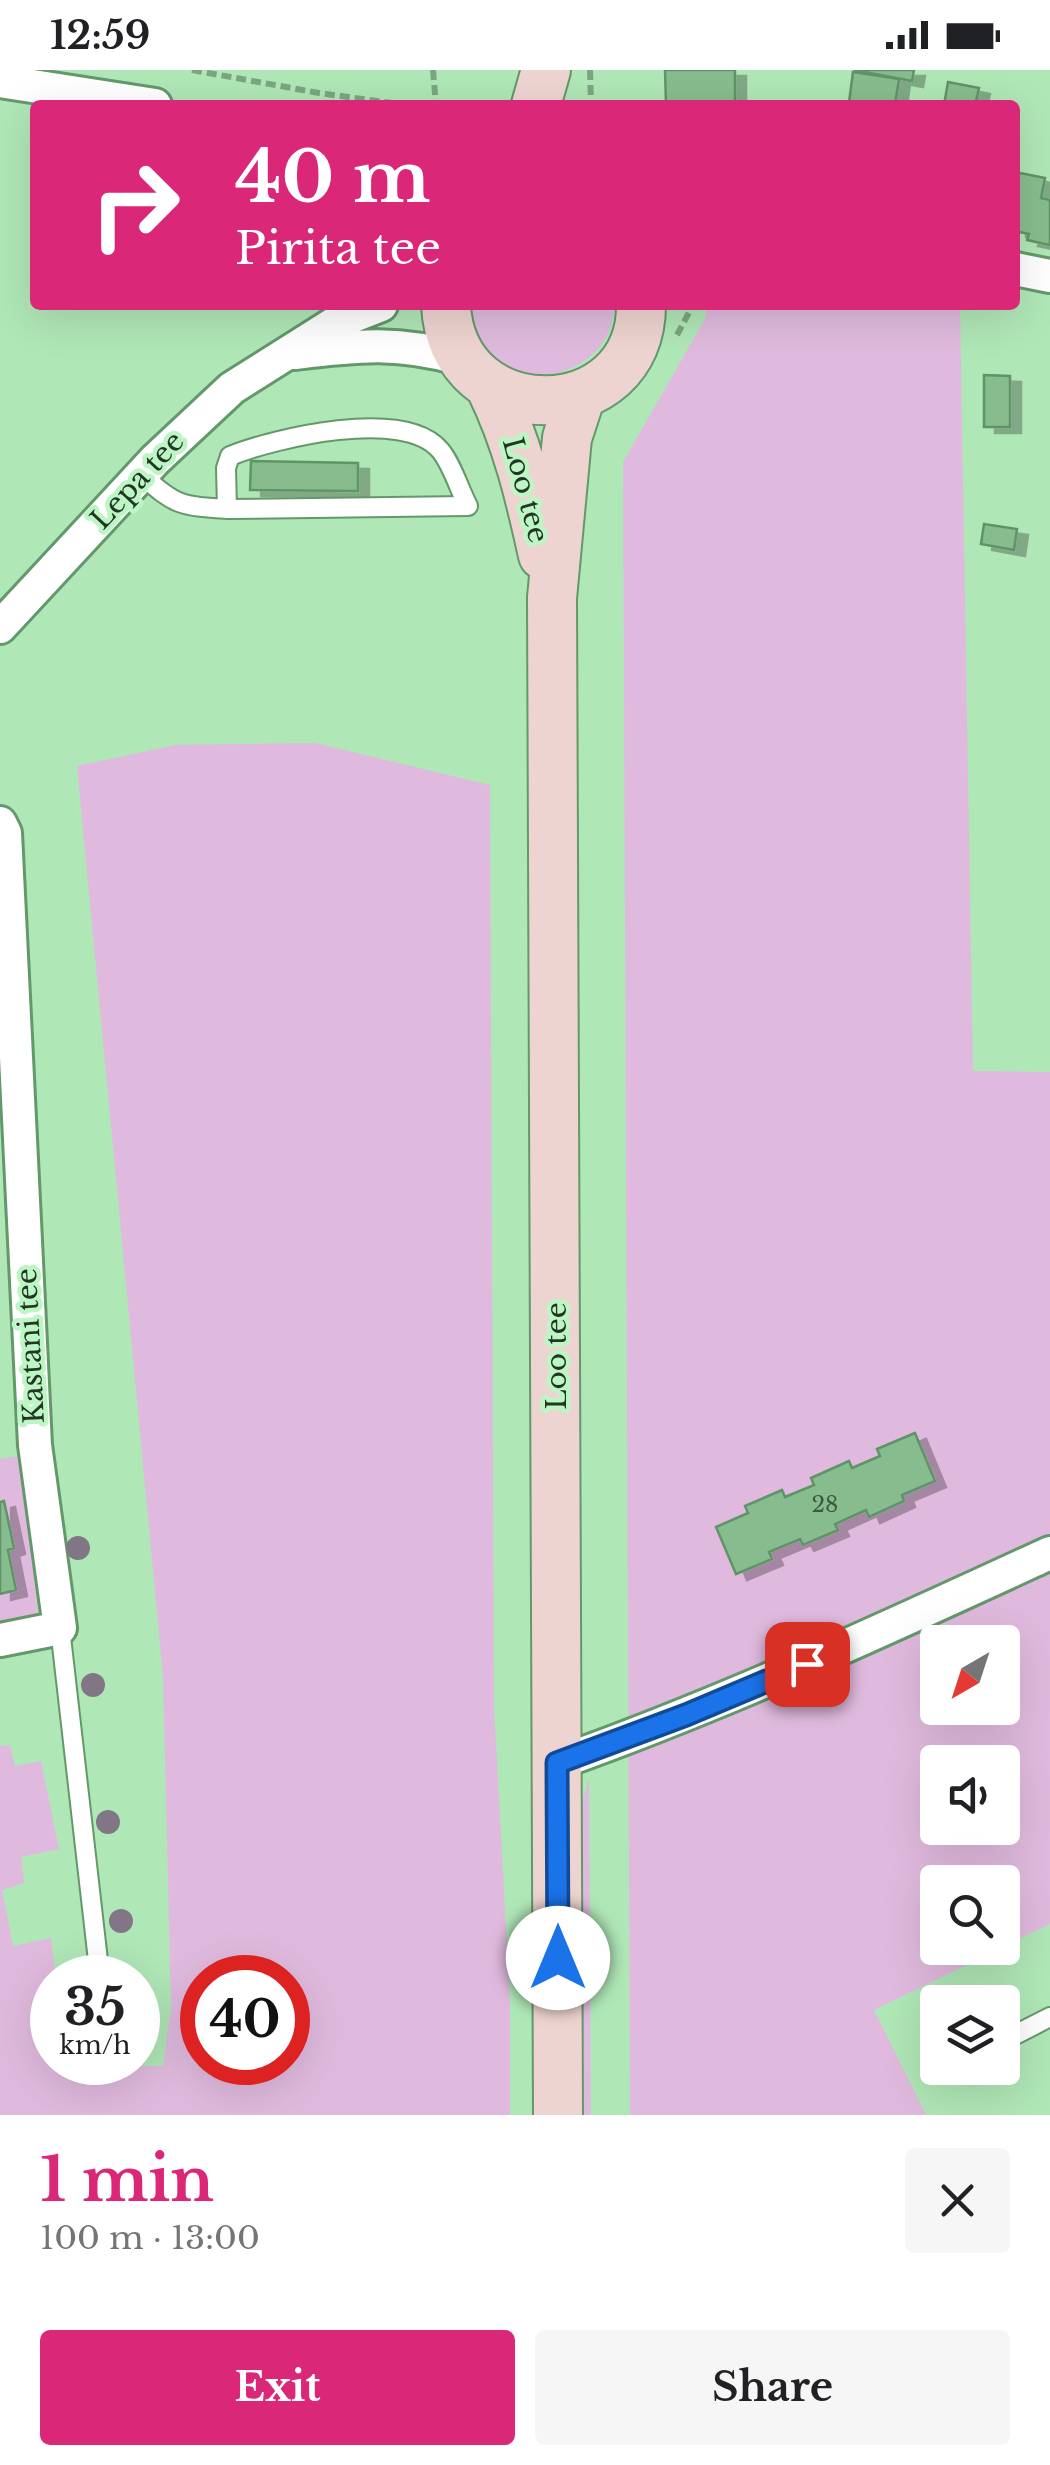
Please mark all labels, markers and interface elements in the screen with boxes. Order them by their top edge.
text: 12:59 [50,12,150,59]
text: 40 m [235,134,430,221]
icon: right [70,140,200,270]
text: Pirita tee [235,220,441,276]
street label: Lepa tee [83,424,192,537]
street label: Loo tee [495,434,556,547]
street label: Kastani tee [9,1267,52,1425]
street label: Loo tee [539,1302,574,1410]
house number: 28 [812,1491,838,1518]
pin [765,1622,850,1707]
north arrow [920,1625,1020,1725]
map controls [920,1625,1020,2085]
icon: arrive [780,1637,835,1692]
button: sound [920,1745,1020,1845]
button: search [920,1865,1020,1965]
position arrow [506,1906,610,2010]
speed limit sign: 40 [180,1955,310,2085]
text: 35 [64,1976,126,2039]
button: layers [920,1985,1020,2085]
text: km/h [60,2030,130,2061]
text: 1 min [40,2143,214,2217]
button: close [905,2148,1010,2253]
text: 100 m · 13:00 [40,2218,260,2258]
button: Exit [40,2330,515,2445]
button: Share [535,2330,1010,2445]

